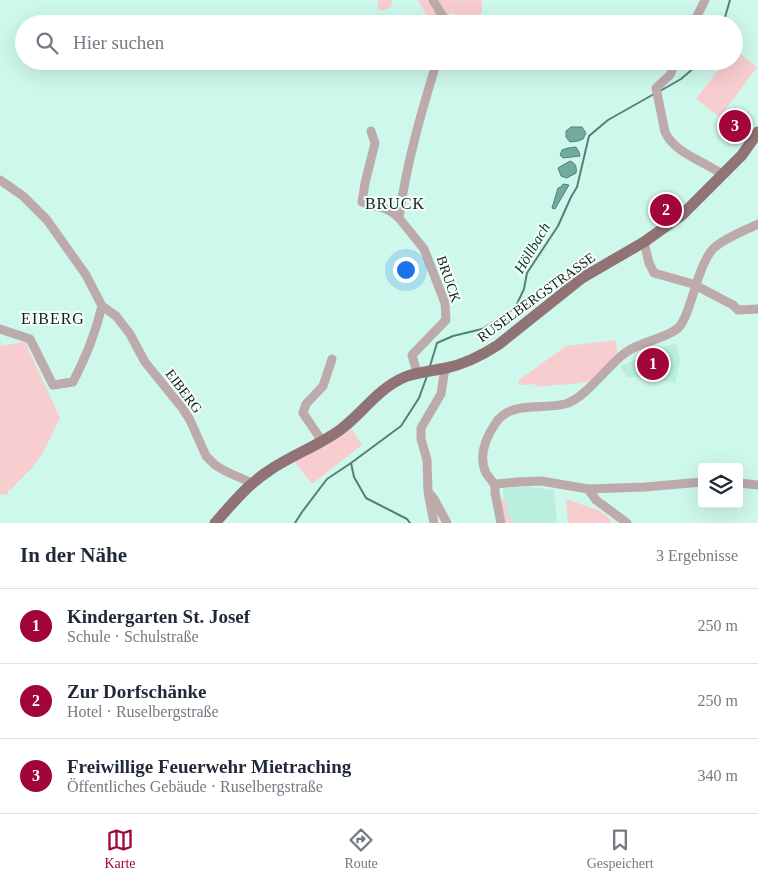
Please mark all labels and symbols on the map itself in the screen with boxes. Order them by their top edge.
pin: 3 [719,107,751,145]
pin: 2 [650,191,682,229]
district label: BRUCK [365,195,425,212]
water label: Höllbach [510,220,553,277]
street label: RUSELBERGSTRASSE [475,250,598,345]
street label: BRUCK [434,254,463,304]
your location [393,257,419,283]
district label: EIBERG [21,310,85,327]
pin: 1 [637,345,669,383]
street label: EIBERG [162,367,205,416]

